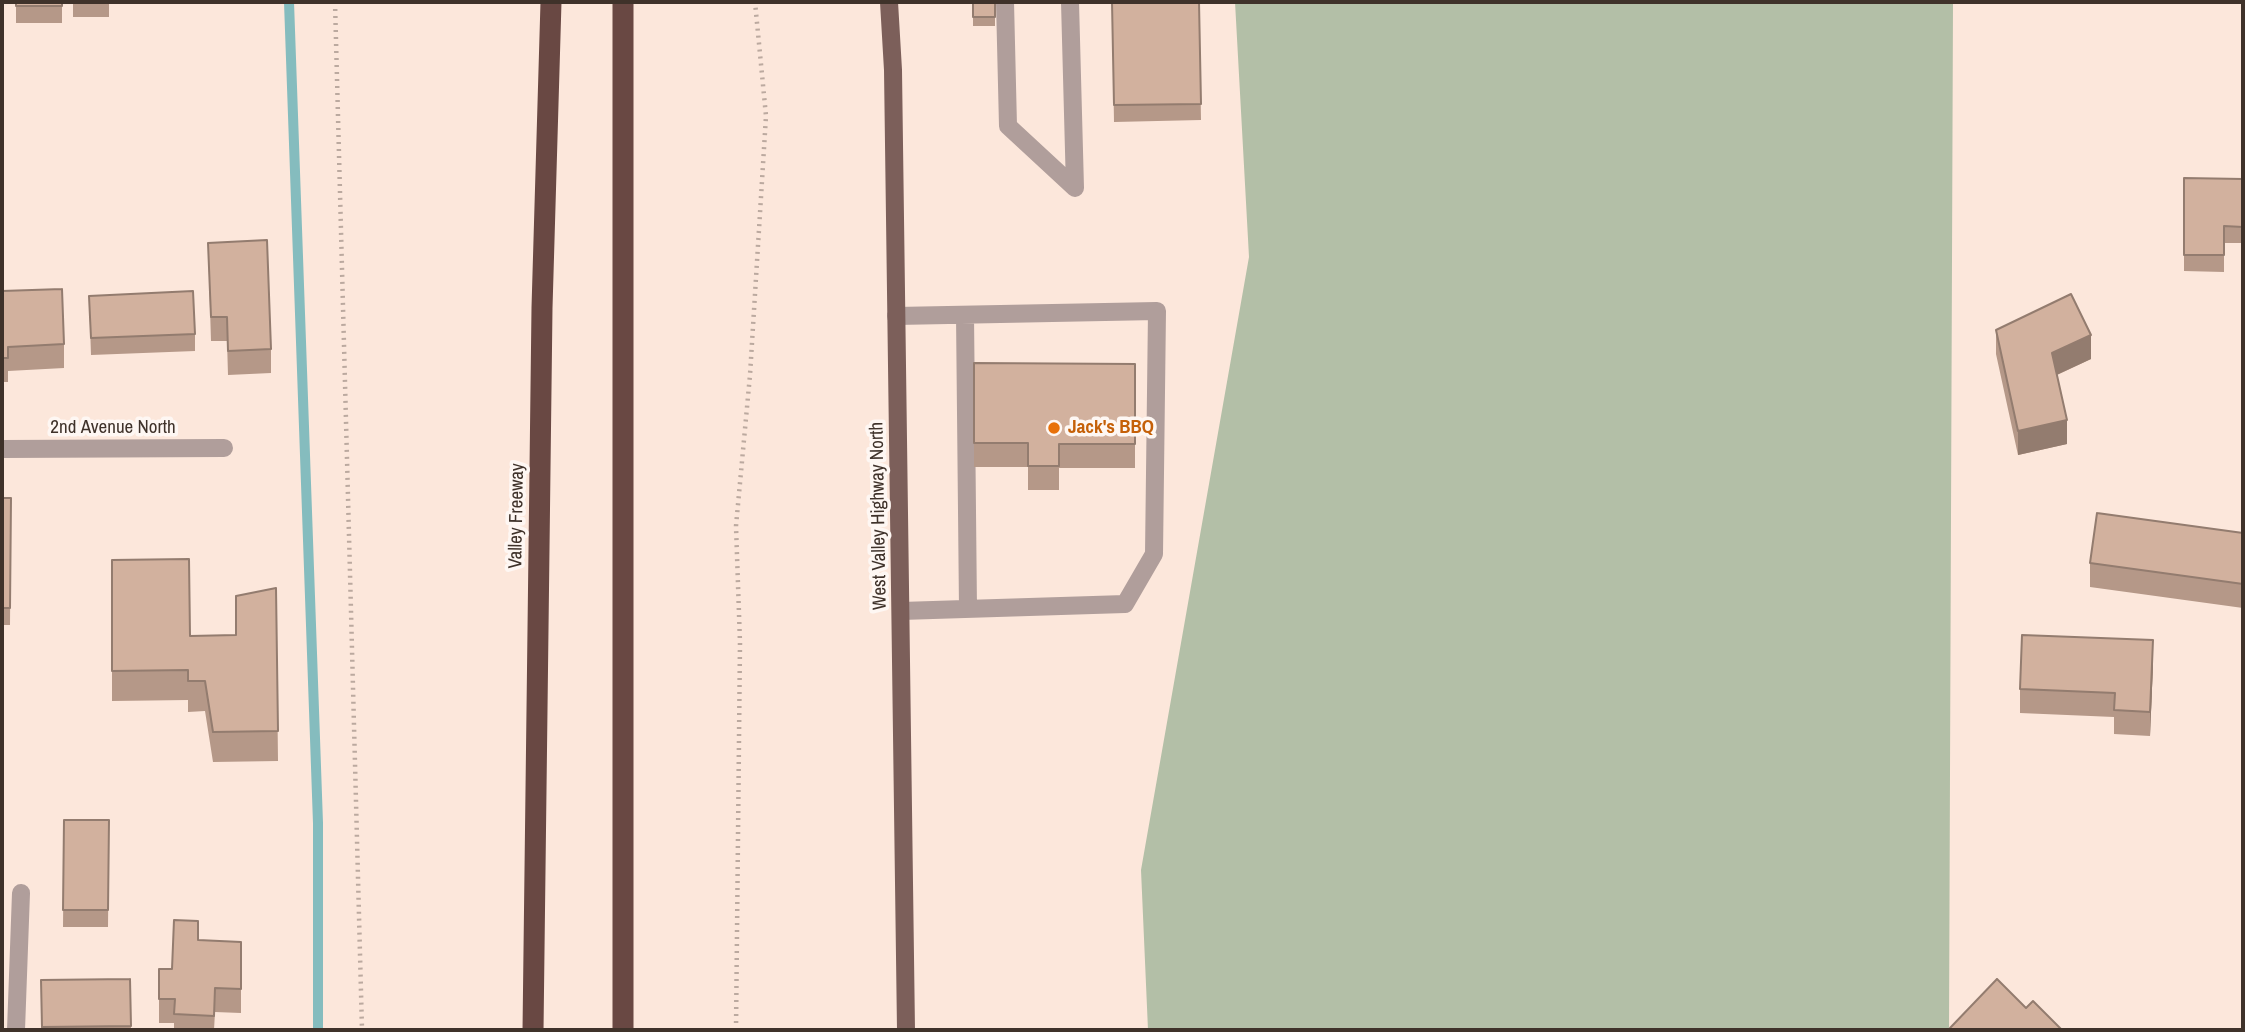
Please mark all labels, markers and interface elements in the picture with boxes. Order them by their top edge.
street label: 2nd Avenue North [50,417,176,439]
place label: Jack's BBQ [1068,417,1154,439]
marker: Jack's BBQ [1046,420,1062,436]
street label: West Valley Highway North [866,422,892,610]
street label: Valley Freeway [505,463,529,569]

